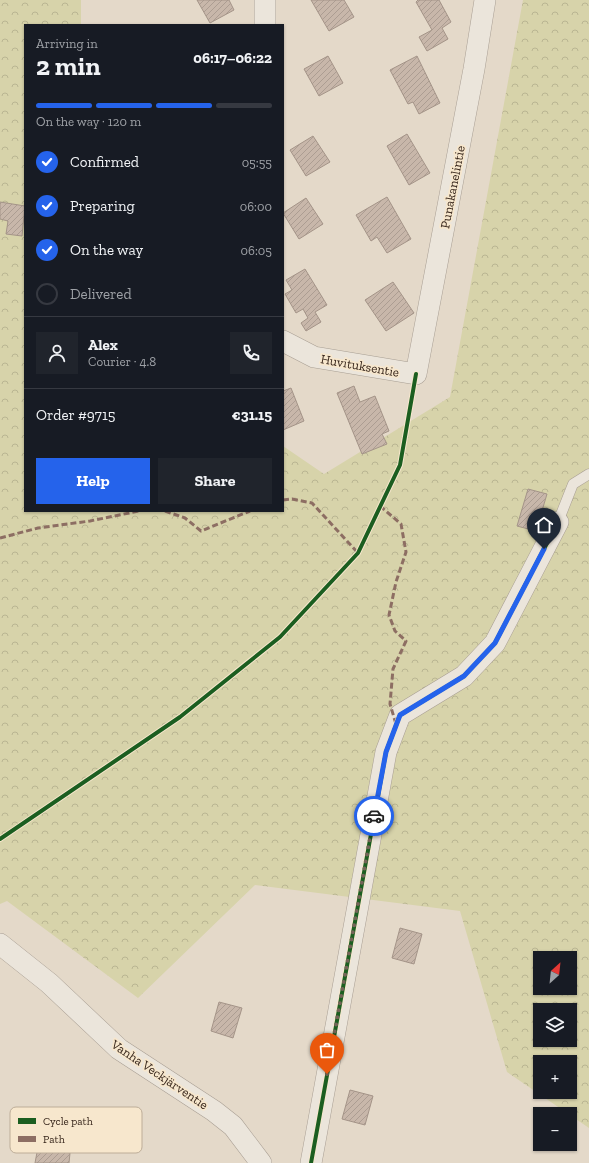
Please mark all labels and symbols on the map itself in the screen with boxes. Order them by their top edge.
street label: Punakanelintie [437,144,468,230]
street label: Huvituksentie [319,351,400,380]
pin [527,508,561,549]
courier [354,796,394,836]
north arrow [533,951,577,995]
pin [310,1033,344,1074]
street label: Vanha Veckjärventie [107,1036,211,1113]
legend [10,1107,142,1153]
text: Cycle path [43,1115,94,1128]
text: Path [43,1133,66,1146]

